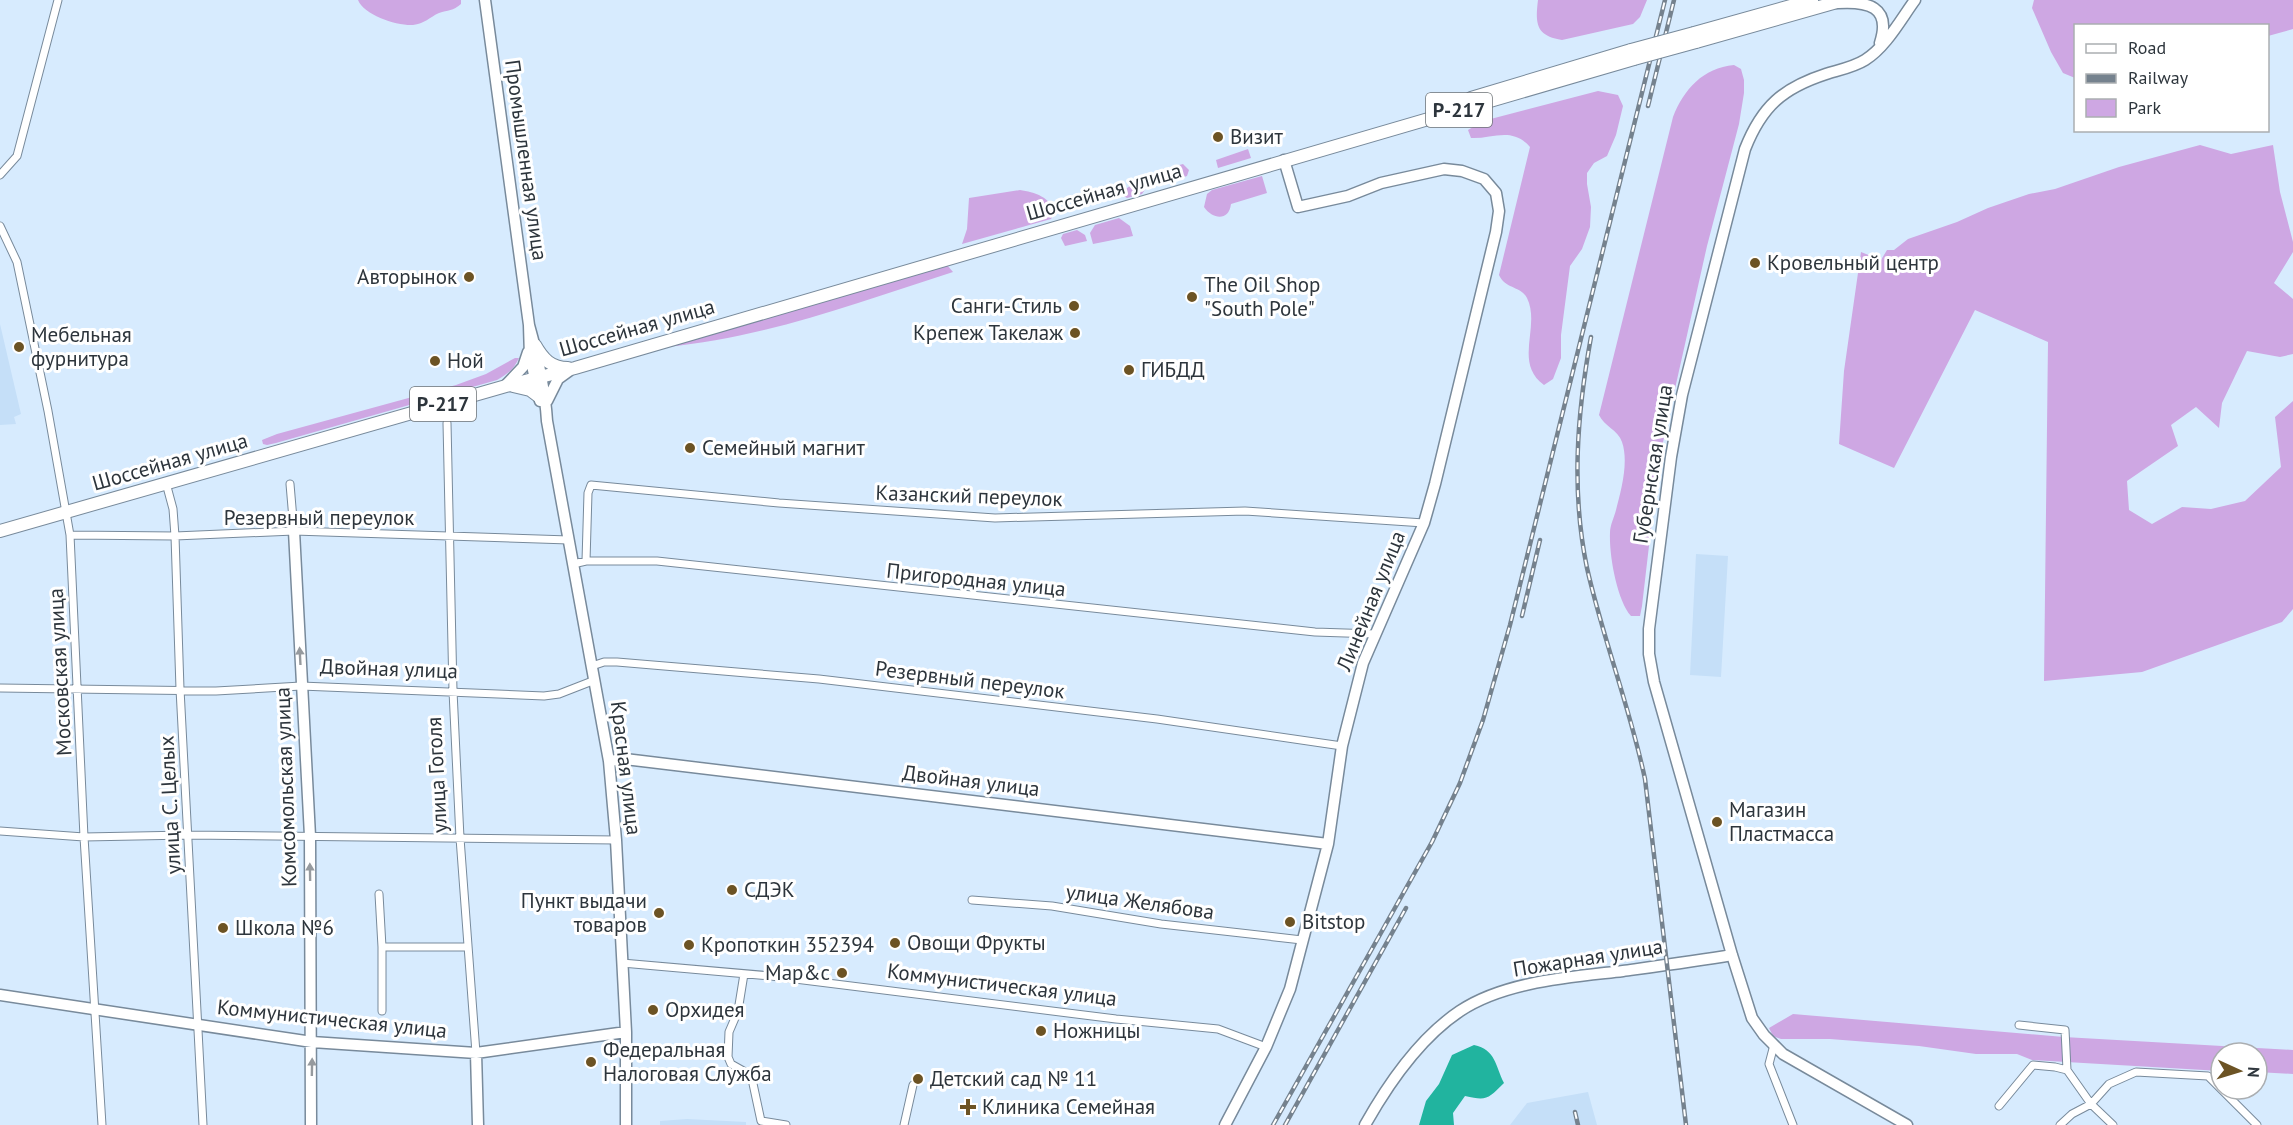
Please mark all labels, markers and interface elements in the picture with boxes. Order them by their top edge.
legend [2074,24,2269,132]
text: Road [2128,36,2166,59]
street label: Промышленная улица [499,58,554,262]
text: Railway [2128,66,2189,89]
road number: Р-217 [1426,93,1492,127]
text: Park [2128,96,2161,119]
place label: Визит [1230,123,1283,150]
marker: Визит [1211,130,1225,144]
street label: Шоссейная улица [1023,156,1185,227]
place label: Кровельный центр [1767,249,1939,276]
marker: Кровельный центр [1748,256,1762,270]
place label: Авторынок [357,263,457,290]
marker: Авторынок [462,270,476,284]
place label: The Oil Shop "South Pole" [1204,271,1320,322]
marker: The Oil Shop "South Pole" [1185,290,1199,304]
street label: Шоссейная улица [556,292,718,363]
place label: Санги-Стиль [951,292,1062,319]
marker: Санги-Стиль [1067,299,1081,313]
place label: Крепеж Такелаж [913,319,1063,346]
place label: Мебельная фурнитура [31,321,132,372]
marker: Крепеж Такелаж [1068,326,1082,340]
marker: Мебельная фурнитура [12,340,26,354]
place label: Ной [447,347,484,374]
marker: Ной [428,354,442,368]
place label: ГИБДД [1141,356,1205,383]
marker: ГИБДД [1122,363,1136,377]
street label: Губернская улица [1627,383,1678,545]
road number: Р-217 [410,387,476,421]
street label: Шоссейная улица [89,426,251,497]
place label: Семейный магнит [702,434,865,461]
marker: Семейный магнит [683,441,697,455]
street label: Казанский переулок [875,479,1063,512]
street label: Резервный переулок [224,504,414,531]
street label: Линейная улица [1330,527,1411,676]
street label: Пригородная улица [885,557,1067,602]
street label: Московская улица [42,588,77,757]
one-way arrow [295,646,304,665]
street label: Двойная улица [320,653,458,684]
street label: Резервный переулок [874,654,1066,705]
street label: Комсомольская улица [269,687,302,888]
street label: Красная улица [605,699,648,837]
street label: улица Гоголя [420,716,453,834]
street label: улица С. Целых [152,735,187,875]
street label: Двойная улица [901,759,1041,802]
place label: Магазин Пластмасса [1729,796,1834,847]
marker: Магазин Пластмасса [1710,815,1724,829]
one-way arrow [305,862,315,881]
place label: СДЭК [744,876,795,903]
street label: улица Желябова [1064,878,1216,925]
marker: СДЭК [725,883,739,897]
place label: Пункт выдачи товаров [521,887,647,938]
marker: Пункт выдачи товаров [652,906,666,920]
place label: Bitstop [1302,908,1365,935]
place label: Школа №6 [235,914,334,941]
marker: Bitstop [1283,915,1297,929]
marker: Школа №6 [216,921,230,935]
place label: Овощи Фрукты [907,929,1046,956]
place label: Кропоткин 352394 [701,931,874,958]
street label: Пожарная улица [1511,932,1665,983]
marker: Овощи Фрукты [888,936,902,950]
marker: Кропоткин 352394 [682,938,696,952]
street label: Коммунистическая улица [886,957,1118,1012]
place label: Мар&с [765,959,830,986]
marker: Мар&с [835,966,849,980]
street label: Коммунистическая улица [216,993,448,1044]
place label: Орхидея [665,996,745,1023]
marker: Орхидея [646,1003,660,1017]
place label: Ножницы [1053,1017,1140,1044]
marker: Ножницы [1034,1024,1048,1038]
place label: Федеральная Налоговая Служба [603,1036,772,1087]
north arrow [2209,1041,2269,1101]
marker: Федеральная Налоговая Служба [584,1055,598,1069]
one-way arrow [307,1057,317,1076]
place label: Детский сад № 11 [930,1065,1097,1092]
text: N [2244,1066,2264,1078]
marker: Детский сад № 11 [911,1072,925,1086]
place label: Клиника Семейная [982,1093,1155,1120]
marker: Клиника Семейная [959,1098,977,1116]

